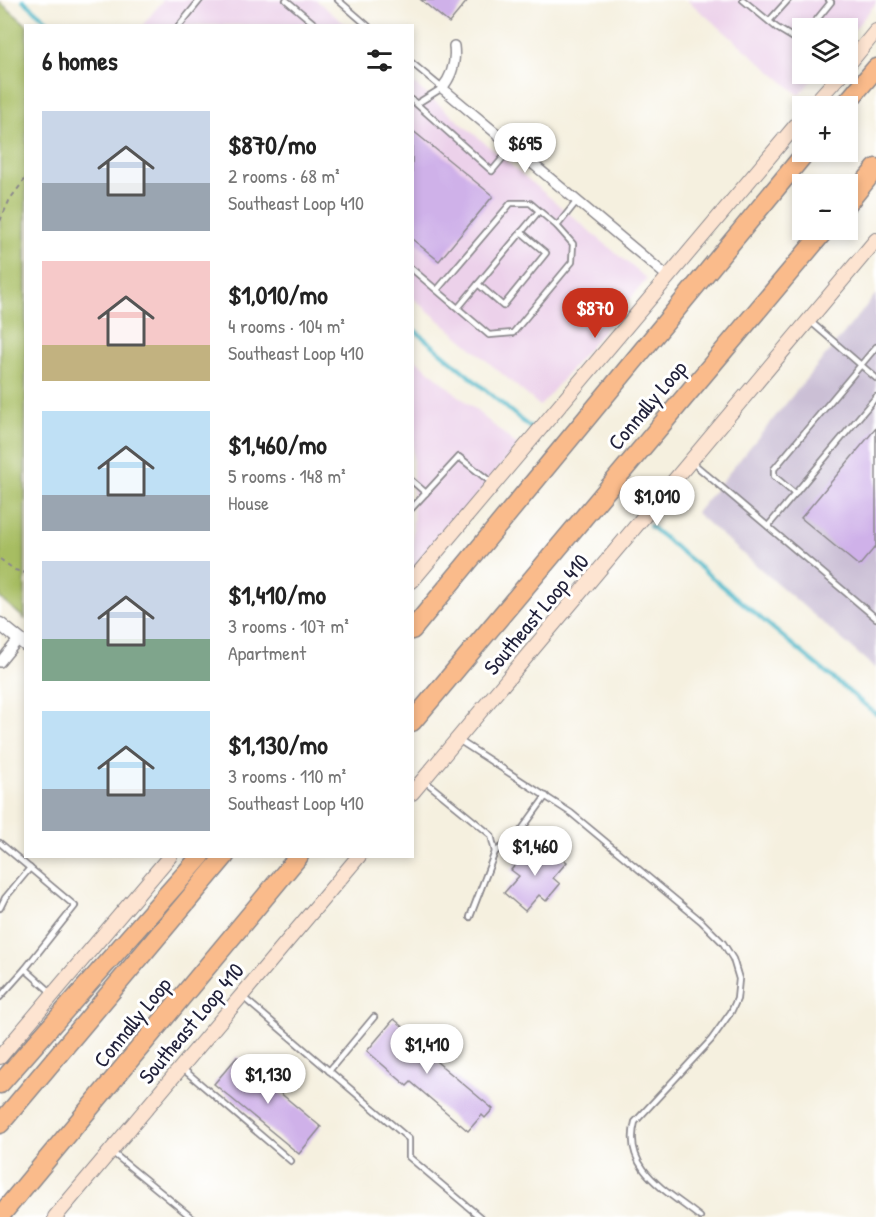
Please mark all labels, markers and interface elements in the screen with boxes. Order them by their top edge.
map controls [792,18,858,240]
button: layers [792,18,858,84]
text: 6 homes [42,43,118,78]
icon: filters [363,44,396,77]
button: + [792,96,858,162]
pin: $695 [489,123,561,174]
text: $870/mo [228,127,316,162]
text: $695 [508,129,542,156]
icon: home [90,135,162,207]
text: 2 rooms · 68 m² [228,162,340,189]
button: − [792,174,858,240]
text: Southeast Loop 410 [228,189,364,216]
text: $1,010/mo [228,277,328,312]
icon: home [90,285,162,357]
pin: $870 [559,288,631,339]
text: $870 [576,294,614,321]
text: 4 rooms · 104 m² [228,312,345,339]
text: Southeast Loop 410 [228,339,364,366]
street label: Connally Loop [601,353,694,456]
text: $1,460/mo [228,427,327,462]
icon: home [90,435,162,507]
text: 5 rooms · 148 m² [228,462,346,489]
pin: $1,010 [608,476,706,527]
text: $1,010 [634,482,680,509]
text: House [228,489,269,516]
street label: Southeast Loop 410 [476,547,596,681]
text: $1,410/mo [228,577,326,612]
icon: home [90,585,162,657]
text: 3 rooms · 107 m² [228,612,349,639]
text: Apartment [228,639,306,666]
text: $1,130/mo [228,727,328,762]
icon: home [90,735,162,807]
text: 3 rooms · 110 m² [228,762,346,789]
text: Southeast Loop 410 [228,789,364,816]
pin: $1,460 [486,826,584,877]
text: $1,460 [512,832,558,859]
street label: Southeast Loop 410 [131,956,251,1090]
street label: Connally Loop [86,970,178,1074]
pin: $1,410 [378,1024,476,1075]
text: $1,410 [404,1030,450,1057]
pin: $1,130 [219,1054,317,1105]
text: $1,130 [245,1060,291,1087]

